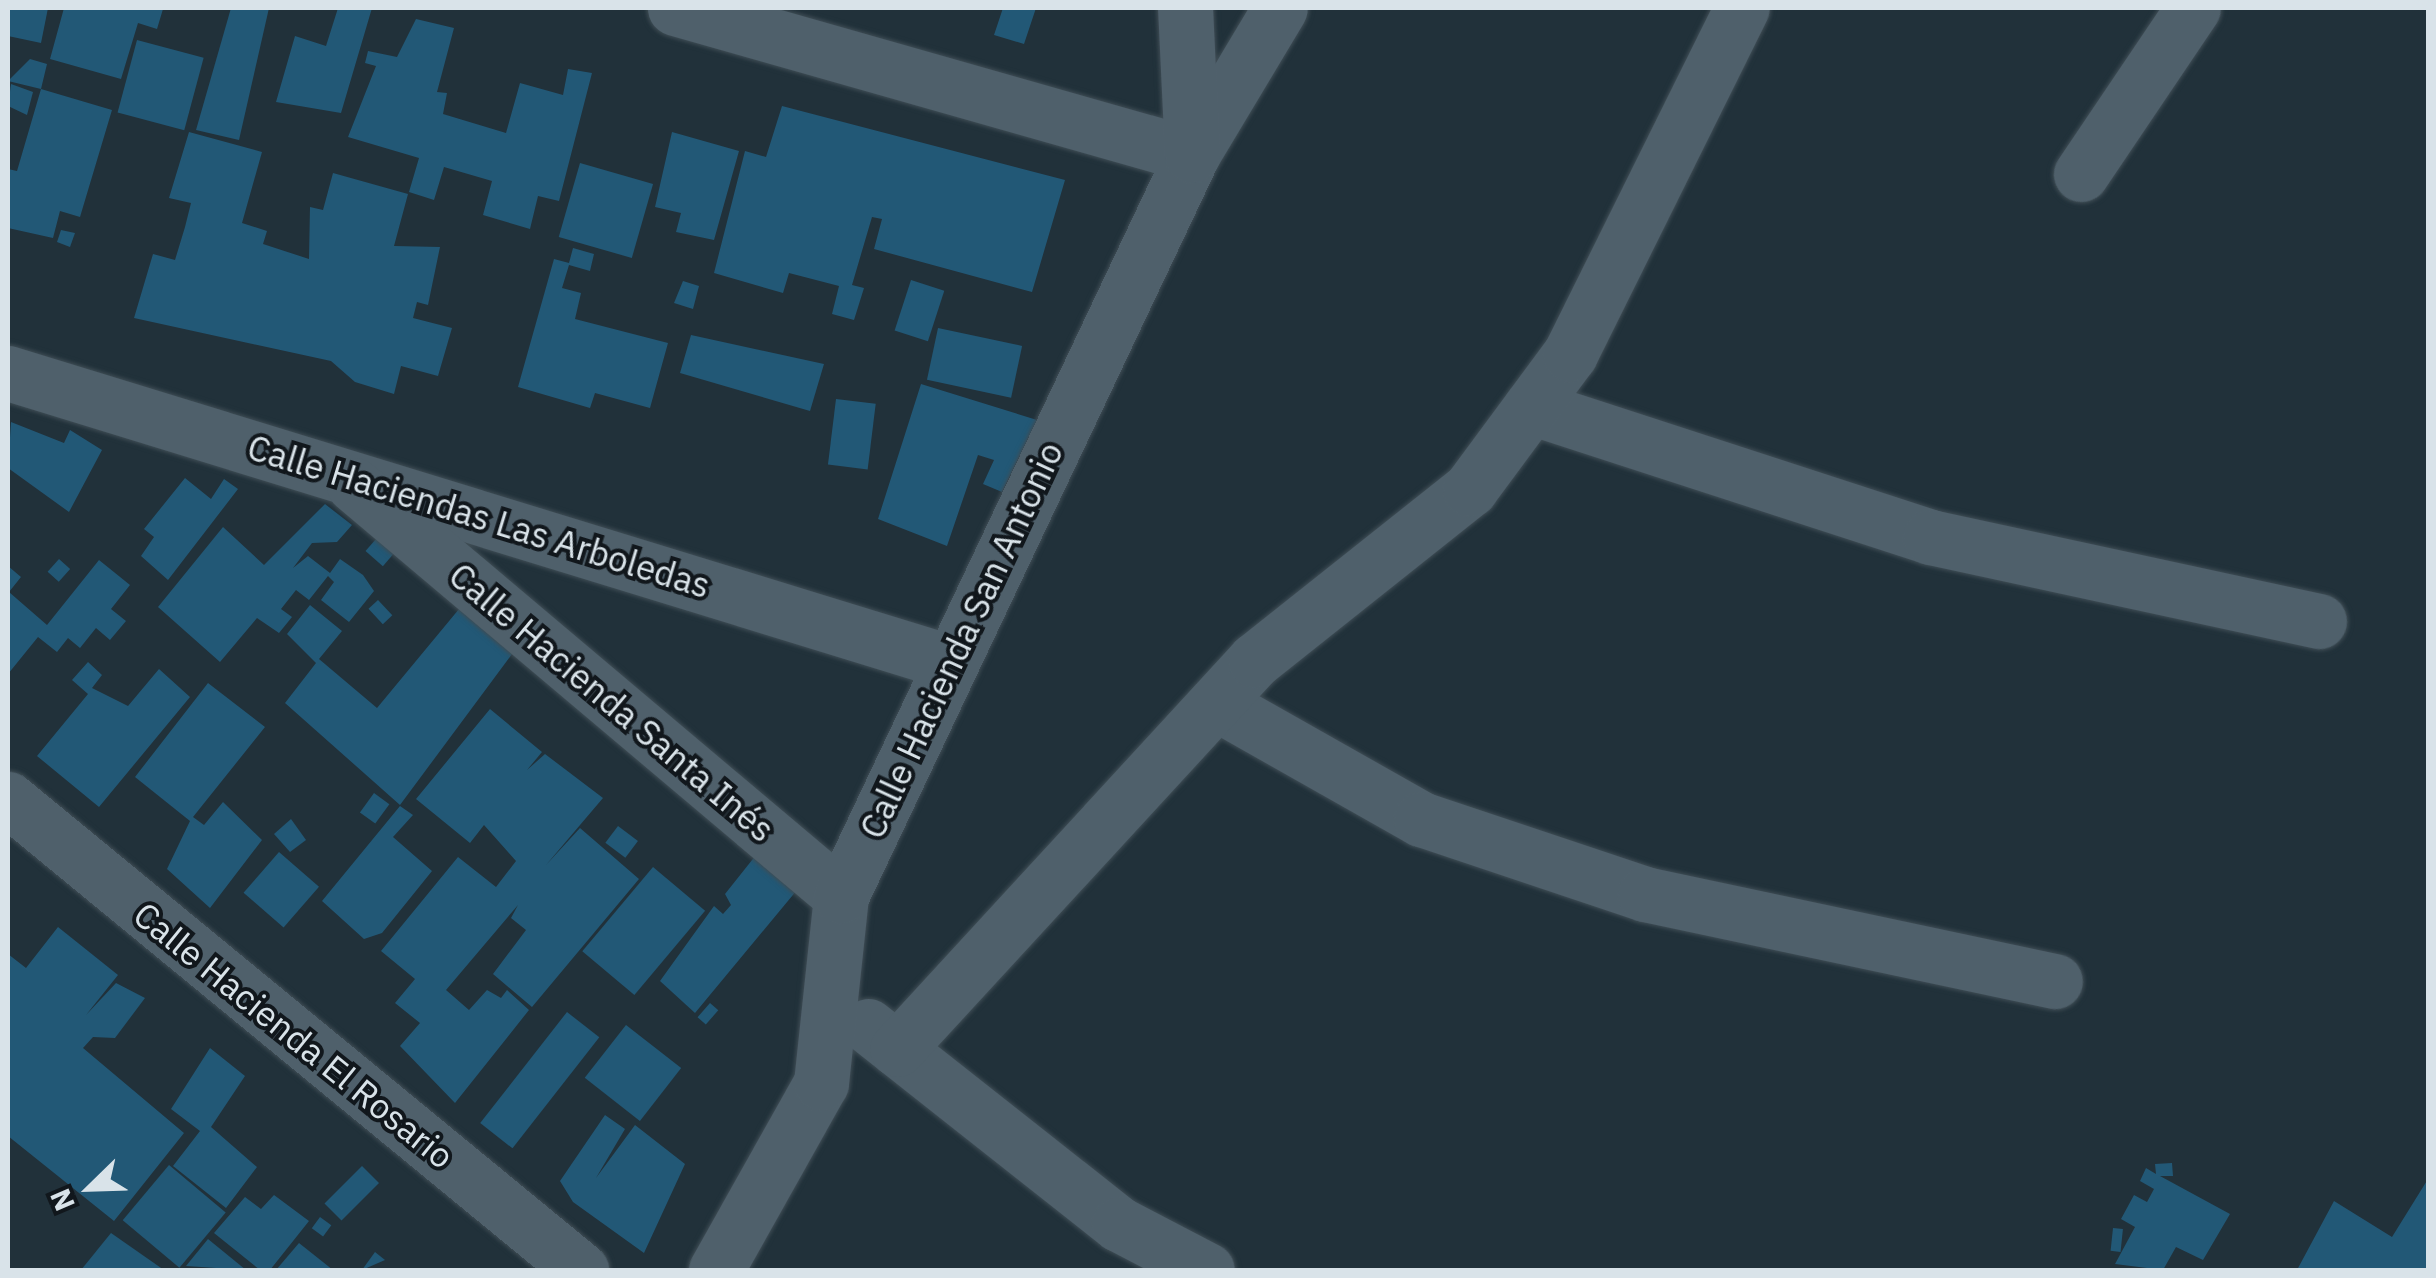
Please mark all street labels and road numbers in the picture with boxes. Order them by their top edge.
street label: Calle Haciendas Las Arboledas [243,426,715,606]
street label: Calle Hacienda San Antonio [851,435,1071,845]
street label: Calle Hacienda Santa Inés [441,554,783,850]
street label: Calle Hacienda El Rosario [126,893,462,1177]

